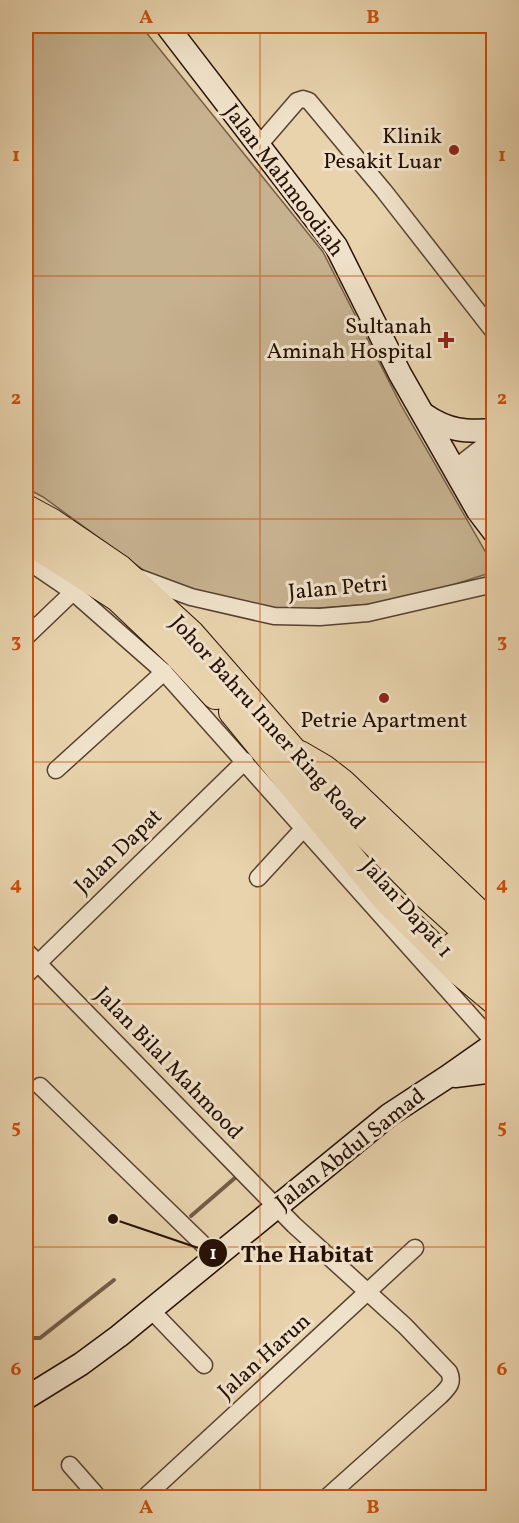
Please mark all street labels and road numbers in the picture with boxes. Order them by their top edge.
street label: Jalan Mahmoodiah [215,98,351,264]
street label: Jalan Petri [287,569,389,609]
street label: Johor Bahru Inner Ring Road [162,609,372,837]
street label: Jalan Dapat [68,802,170,902]
street label: Jalan Dapat 1 [353,852,459,966]
street label: Jalan Bilal Mahmood [87,981,249,1147]
street label: Jalan Abdul Samad [270,1082,432,1218]
street label: Jalan Harun [212,1307,318,1407]

